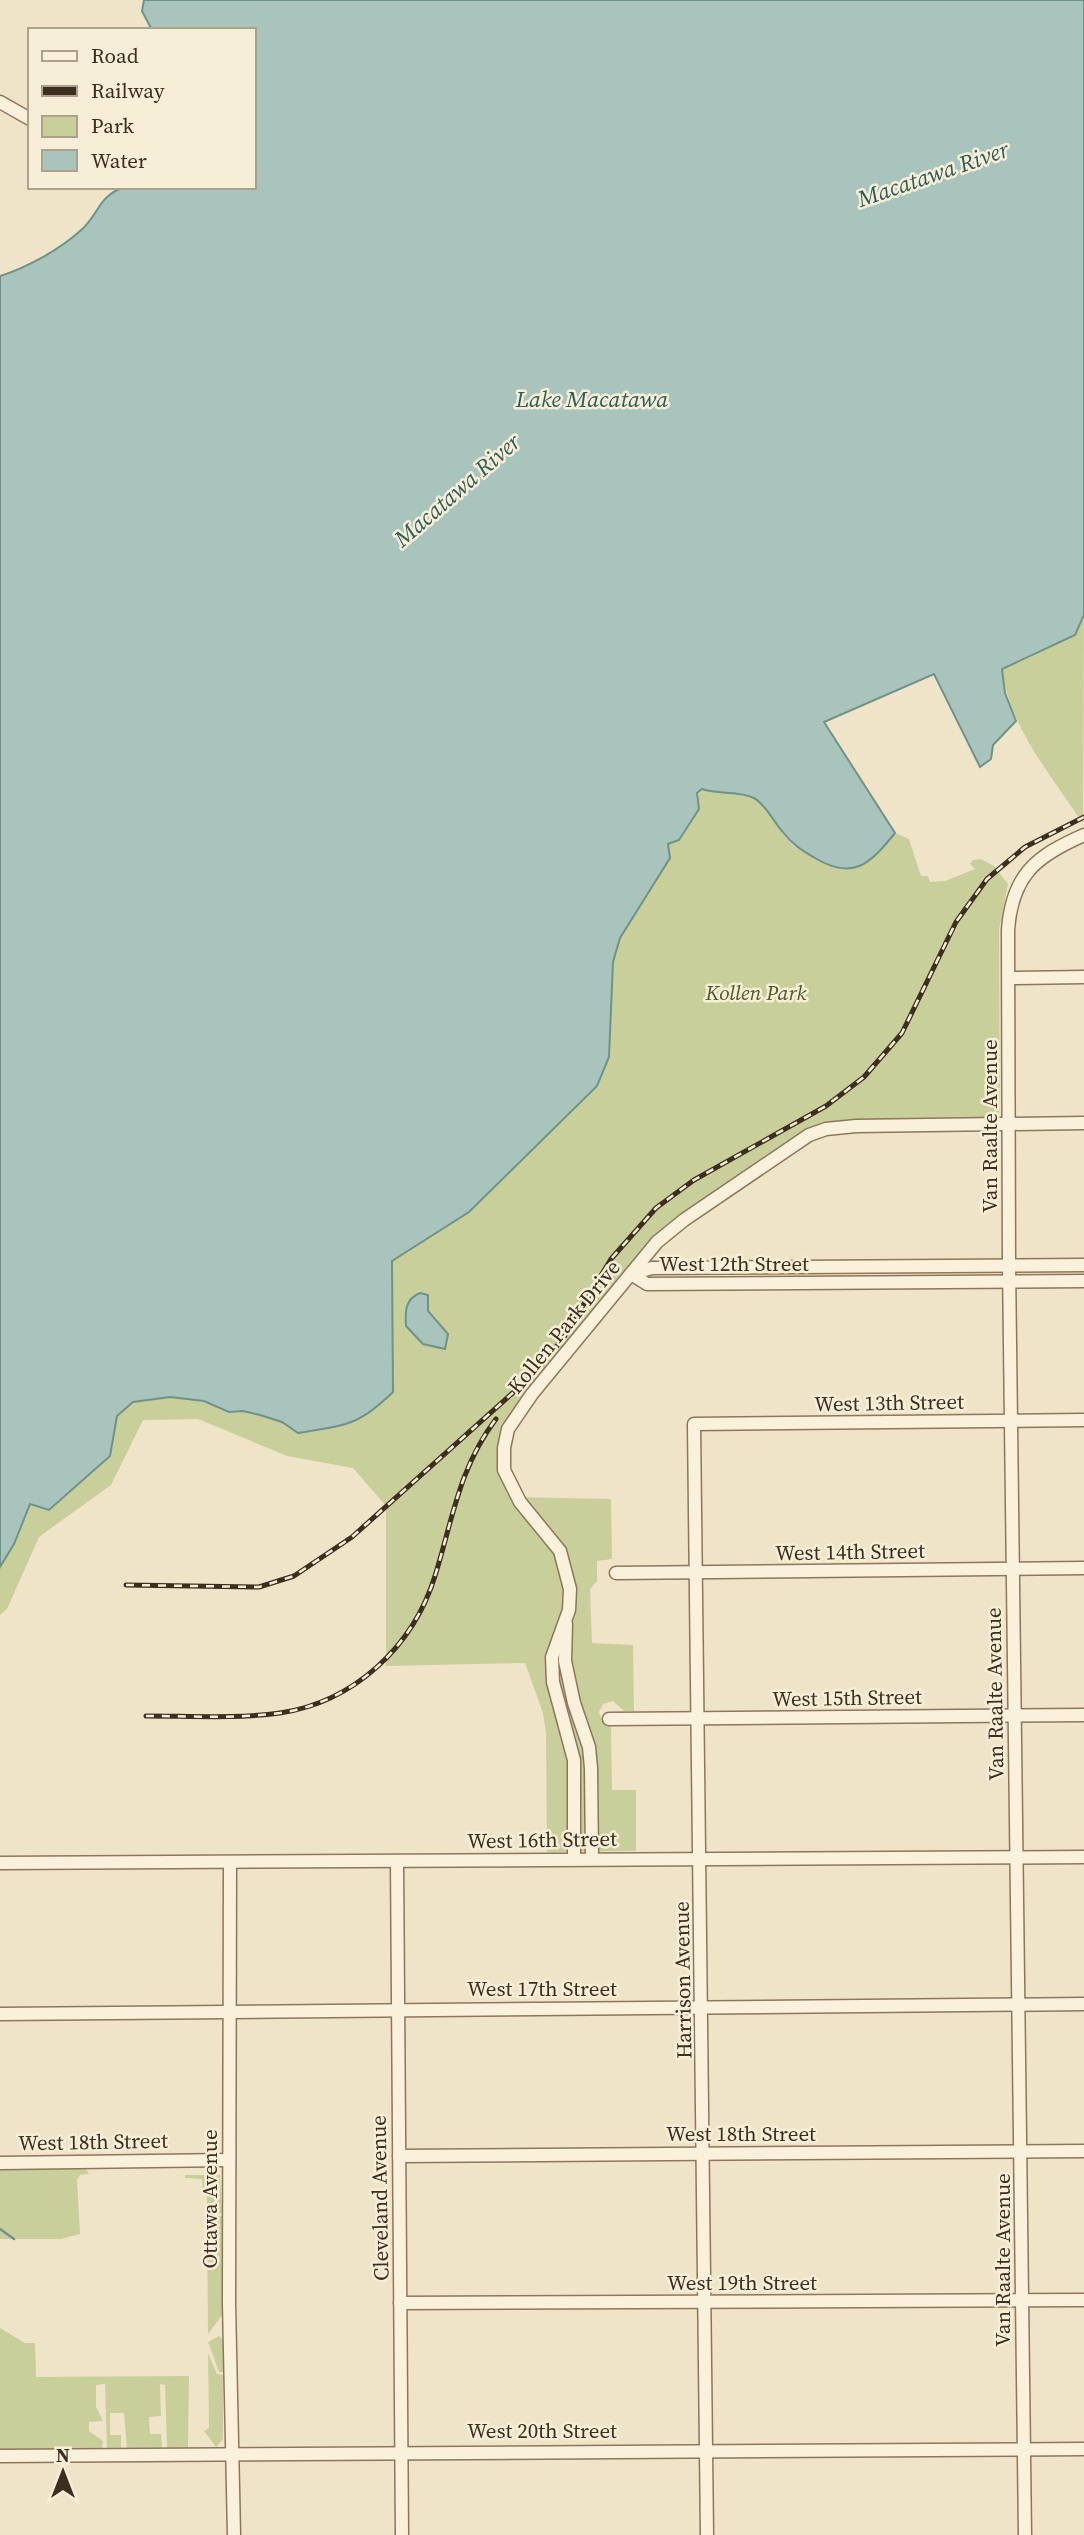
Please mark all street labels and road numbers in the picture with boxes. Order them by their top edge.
street label: Van Raalte Avenue [975,1039,1004,1213]
street label: West 12th Street [659,1249,809,1278]
street label: Kollen Park Drive [501,1254,627,1400]
street label: West 13th Street [814,1387,964,1418]
street label: West 14th Street [775,1536,925,1567]
street label: Van Raalte Avenue [978,1607,1011,1781]
street label: West 15th Street [772,1682,922,1713]
street label: West 16th Street [467,1824,617,1855]
street label: Harrison Avenue [667,1901,698,2059]
street label: West 17th Street [467,1974,617,2003]
street label: Cleveland Avenue [364,2115,395,2281]
street label: West 18th Street [666,2119,816,2148]
street label: West 18th Street [18,2126,168,2157]
street label: Ottawa Avenue [195,2129,224,2269]
street label: Van Raalte Avenue [988,2173,1017,2347]
street label: West 19th Street [667,2268,817,2297]
street label: West 20th Street [467,2416,617,2445]

